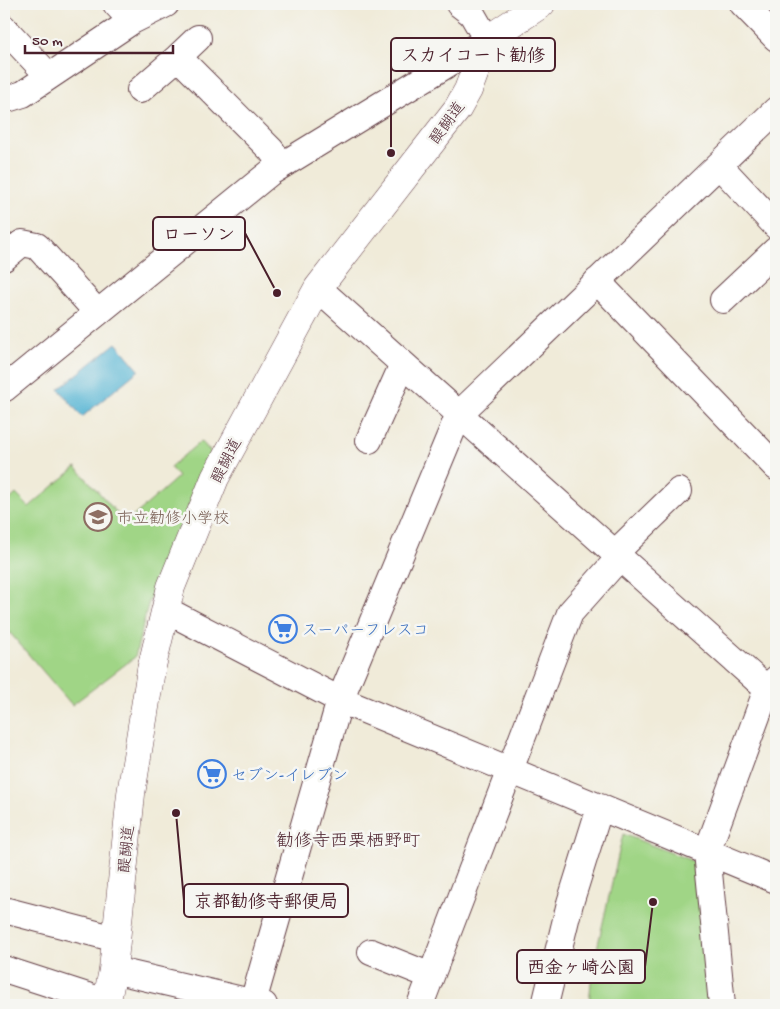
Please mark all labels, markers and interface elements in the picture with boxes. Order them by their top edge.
scale bar [25,22,172,54]
text: 50 m [32,33,63,51]
callout: スカイコート勧修 [391,38,555,71]
text: スカイコート勧修 [401,46,545,68]
street label: 醍醐道 [426,98,471,149]
callout: ローソン [153,217,245,250]
text: ローソン [163,226,235,247]
street label: 醍醐道 [208,435,247,487]
school or university icon: 市立勧修小学校 [83,502,113,532]
place label: 市立勧修小学校 [117,510,229,530]
supermarket icon: スーパーフレスコ [268,614,298,644]
place label: スーパーフレスコ [302,623,429,642]
supermarket icon: セブン-イレブン [197,759,227,789]
place label: セブン-イレブン [231,767,348,787]
street label: 醍醐道 [116,824,140,874]
district label: 勧修寺西栗栖野町 [276,831,420,853]
callout: 京都勧修寺郵便局 [184,884,348,917]
text: 京都勧修寺郵便局 [194,892,338,914]
callout: 西金ヶ崎公園 [517,950,645,983]
text: 西金ヶ崎公園 [527,958,635,980]

